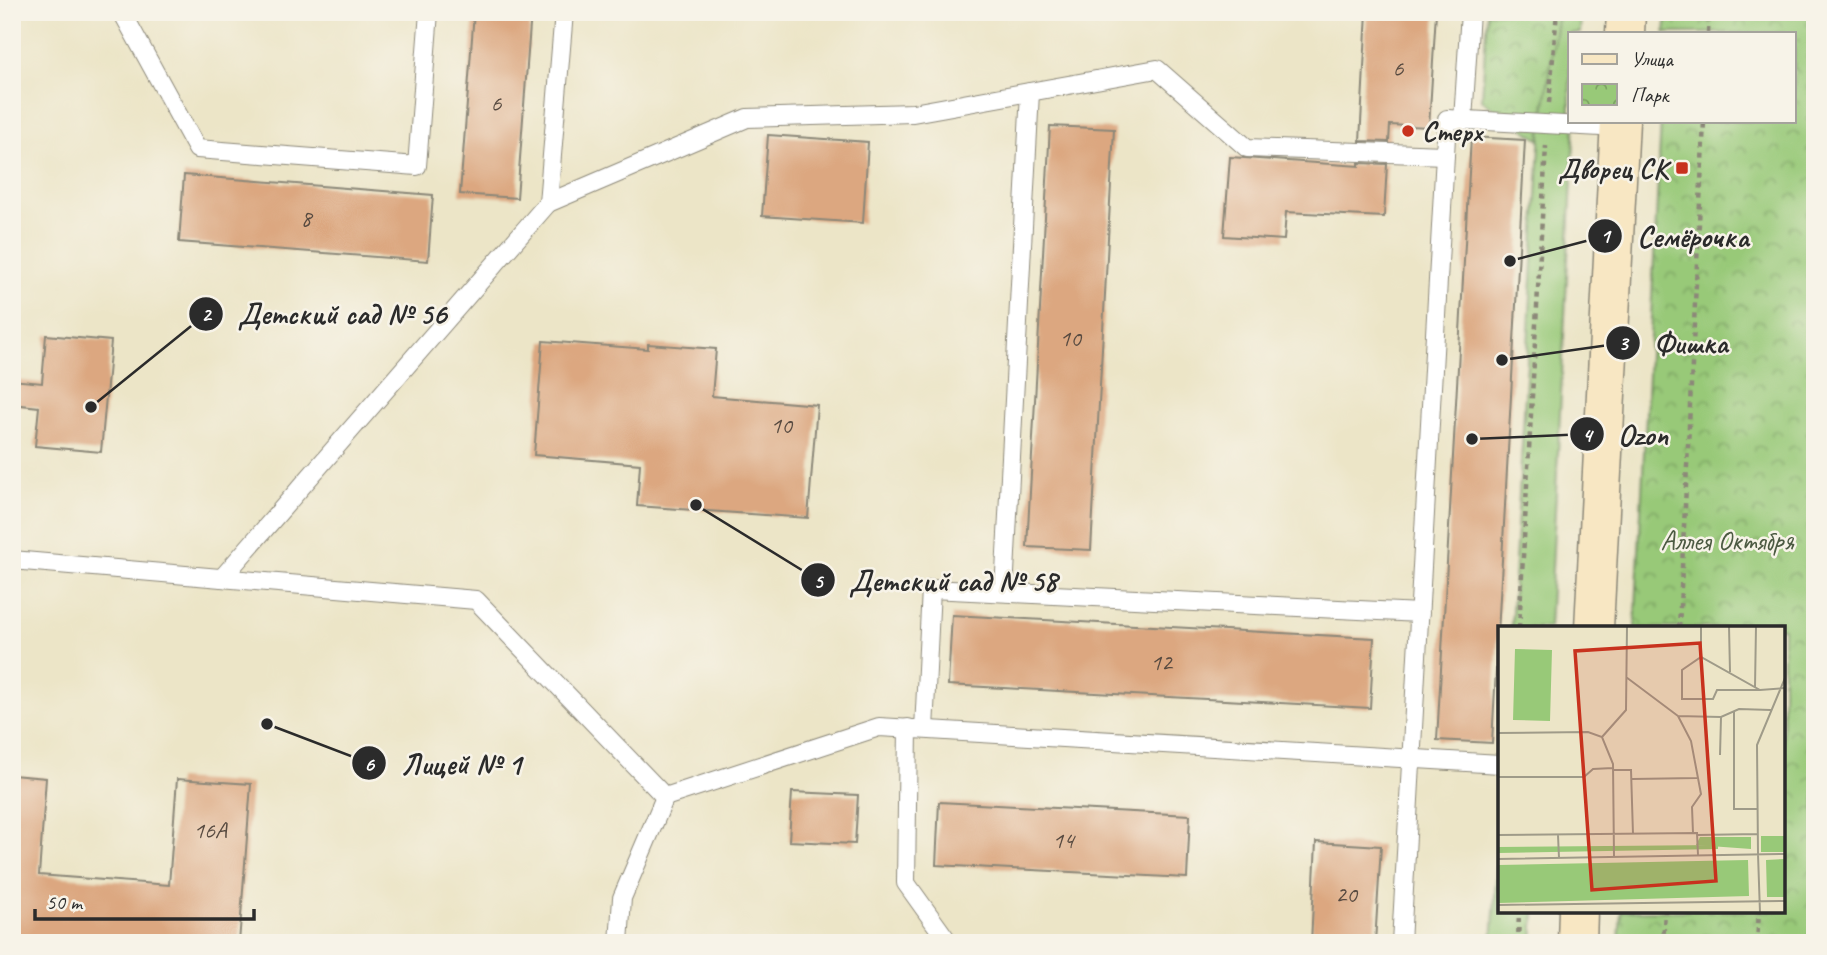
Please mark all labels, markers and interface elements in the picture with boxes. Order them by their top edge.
legend [1568,32,1796,122]
text: Улица [1631,46,1674,72]
house number: 6 [1393,53,1405,83]
text: Парк [1631,82,1671,108]
house number: 6 [491,88,503,118]
place label: Стерх [1422,114,1485,149]
marker: Стерх [1400,123,1416,139]
place label: Дворец СК [1558,151,1672,186]
marker: Дворец СК [1674,160,1690,176]
house number: 8 [301,203,314,233]
callout: Семёрочка [1588,211,1762,262]
text: Семёрочка [1637,218,1751,256]
text: 1 [1600,223,1612,249]
callout: Детский сад № 56 [189,288,460,339]
text: Детский сад № 56 [238,295,448,333]
text: 2 [201,301,213,327]
callout: Фишка [1605,317,1742,368]
house number: 10 [1059,323,1083,353]
text: Фишка [1654,324,1730,362]
text: 3 [1618,330,1630,356]
callout: Ozon [1569,409,1682,460]
house number: 10 [770,410,794,440]
text: Ozon [1618,416,1669,454]
text: 4 [1582,422,1594,448]
park label: Аллея Октября [1660,523,1794,558]
callout: Детский сад № 58 [800,555,1071,606]
text: Детский сад № 58 [849,562,1061,600]
text: 5 [813,568,824,594]
inset map [1498,626,1785,913]
house number: 12 [1150,647,1174,677]
callout: Лицей № 1 [351,738,535,789]
text: Лицей № 1 [401,745,525,783]
text: 6 [364,751,376,777]
house number: 16А [193,815,228,845]
house number: 14 [1052,825,1076,855]
scale bar [35,878,254,922]
house number: 20 [1335,879,1359,909]
text: 50 m [46,889,84,915]

